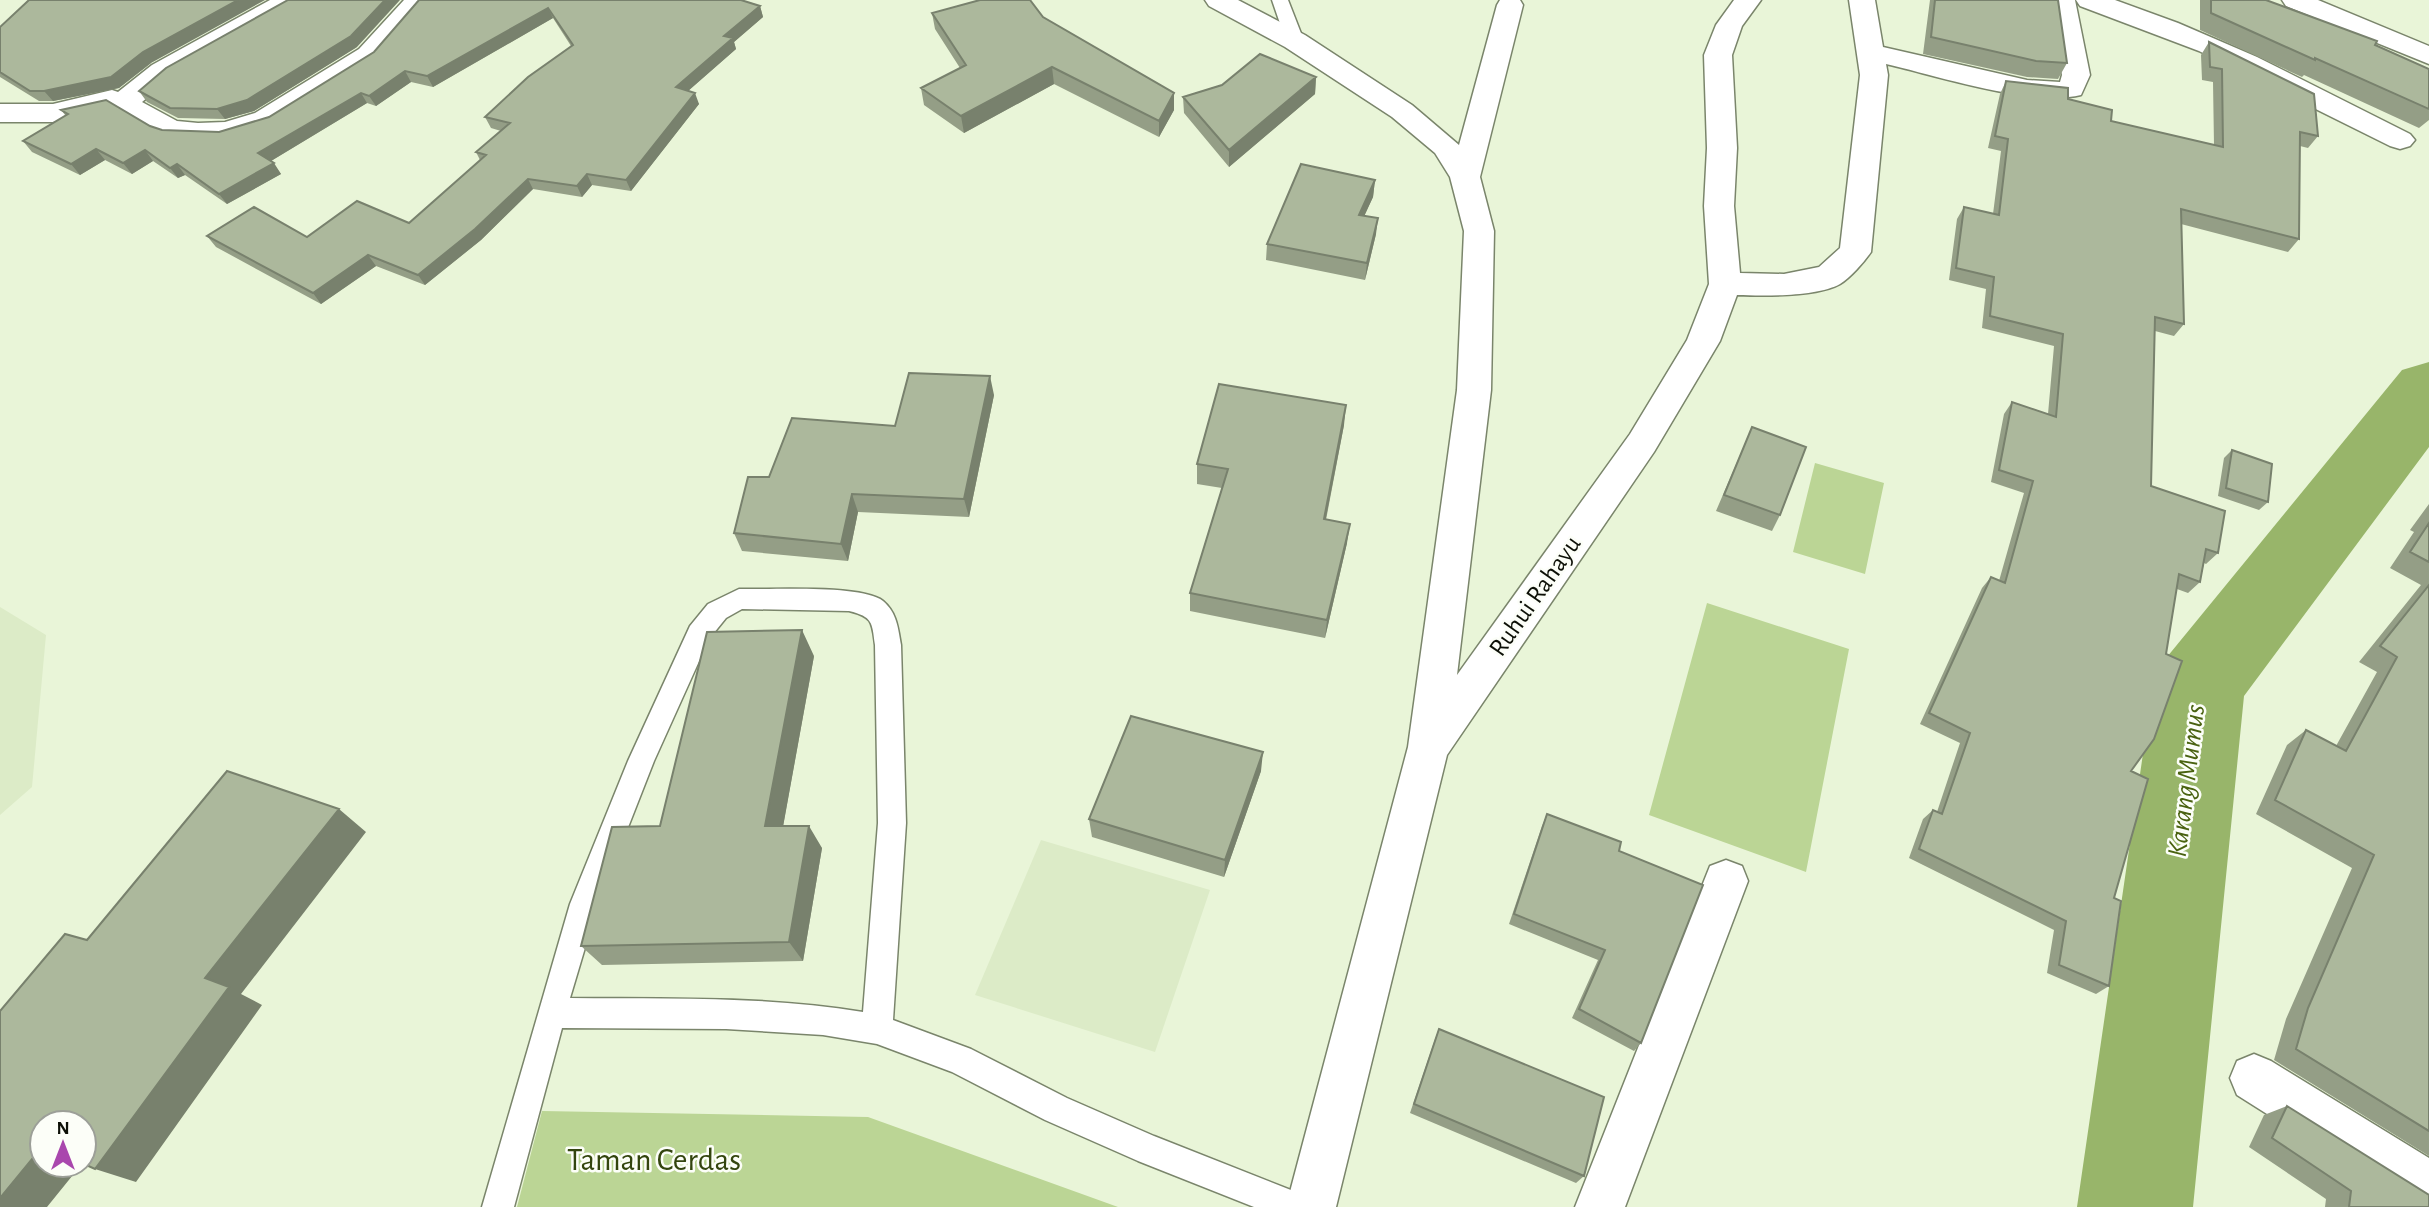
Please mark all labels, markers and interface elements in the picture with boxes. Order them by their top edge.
street label: Ruhui Rahayu [1484,531,1586,661]
water label: Karang Mumus [2164,703,2210,859]
north arrow [28,1109,98,1179]
text: N [56,1119,70,1138]
park label: Taman Cerdas [567,1144,741,1176]

